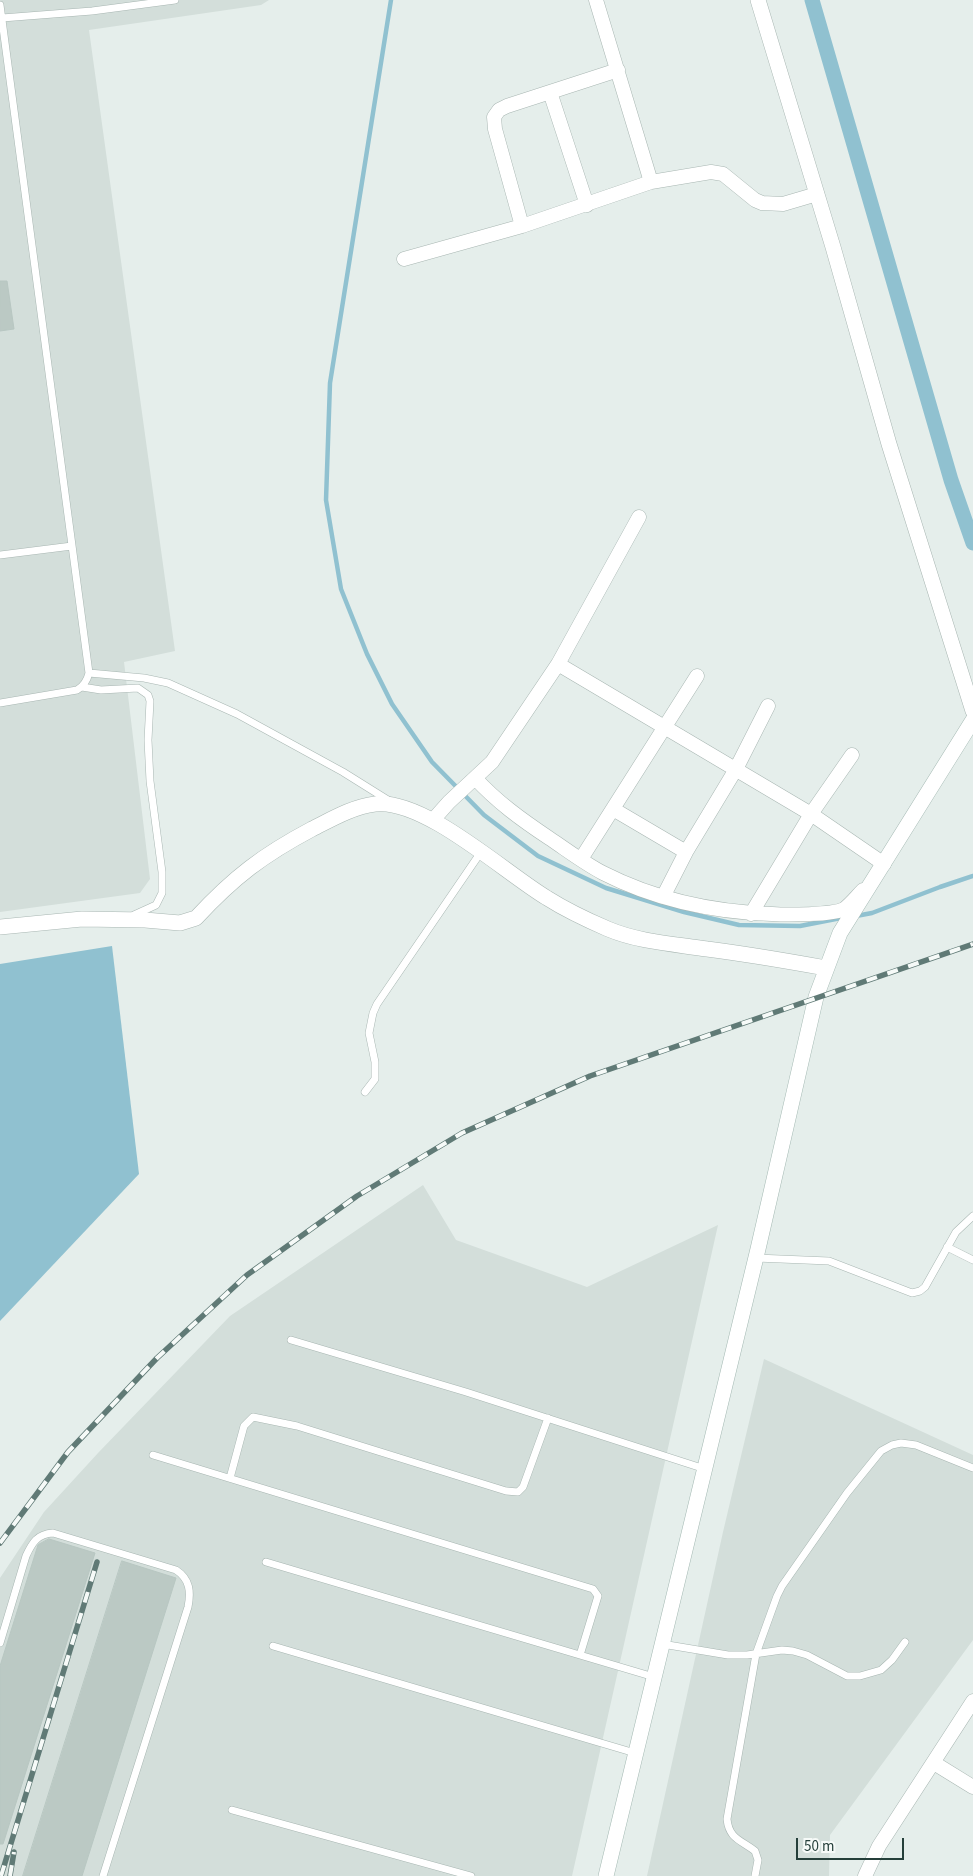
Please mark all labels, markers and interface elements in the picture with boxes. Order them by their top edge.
scale bar [798,1828,906,1860]
text: 50 m [804,1836,834,1857]

